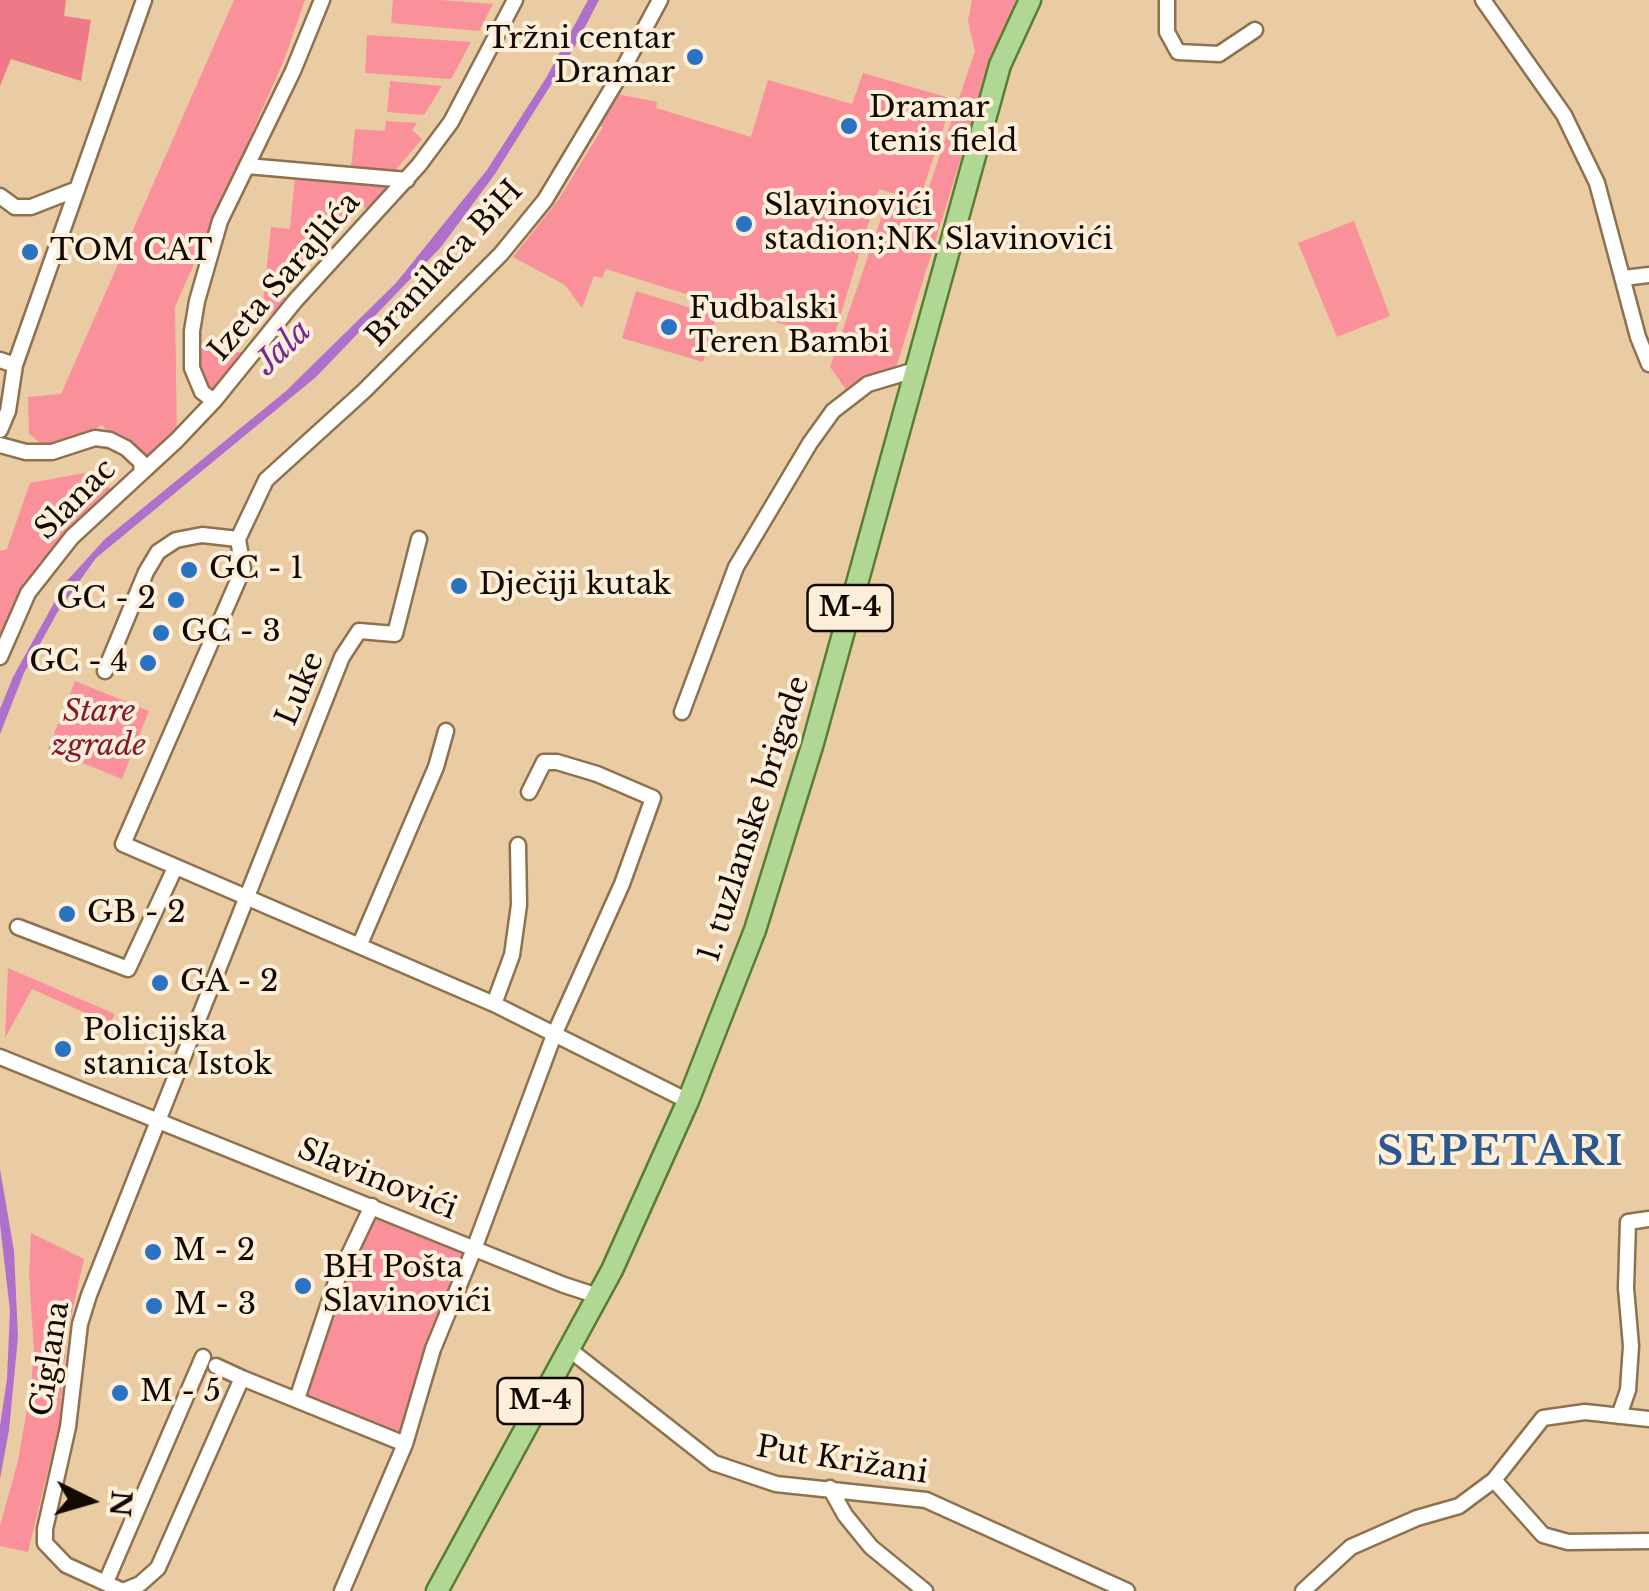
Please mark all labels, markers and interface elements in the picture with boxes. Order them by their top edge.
place label: Tržni centar Dramar [486,22,675,92]
marker: Tržni centar Dramar [684,46,706,68]
place label: Dramar tenis field [869,91,1017,162]
marker: Dramar tenis field [838,115,860,137]
street label: Branilaca BiH [359,174,531,354]
street label: Izeta Sarajlića [202,185,368,369]
place label: Slavinovići stadion;NK Slavinovići [764,189,1113,260]
marker: Slavinovići stadion;NK Slavinovići [733,213,755,235]
place label: TOM CAT [50,234,212,270]
marker: TOM CAT [19,241,41,263]
place label: Fudbalski Teren Bambi [689,292,889,362]
water label: Jala [248,312,320,384]
marker: Fudbalski Teren Bambi [658,316,680,338]
street label: Slanac [28,452,124,548]
place label: GC - 1 [209,552,304,588]
marker: GC - 1 [178,559,200,581]
place label: Dječiji kutak [479,568,671,604]
marker: Dječiji kutak [448,575,470,597]
place label: GC - 2 [56,582,156,618]
road number: M-4 [808,585,892,631]
marker: GC - 2 [165,589,187,611]
place label: GC - 3 [181,615,281,651]
marker: GC - 3 [150,622,172,644]
place label: GC - 4 [29,645,128,681]
street label: Luke [269,647,333,731]
marker: GC - 4 [137,652,159,674]
street label: 1. tuzlanske brigade [692,672,818,966]
park label: Stare zgrade [52,695,146,766]
place label: GB - 2 [87,896,186,932]
marker: GB - 2 [56,903,78,925]
place label: GA - 2 [180,965,278,1001]
marker: GA - 2 [149,972,171,994]
place label: Policijska stanica Istok [83,1014,272,1084]
marker: Policijska stanica Istok [52,1038,74,1060]
district label: SEPETARI [1377,1130,1625,1178]
street label: Slavinovići [292,1132,462,1228]
place label: M - 2 [173,1234,255,1270]
marker: M - 2 [142,1241,164,1263]
place label: BH Pošta Slavinovići [323,1251,491,1322]
marker: BH Pošta Slavinovići [292,1275,314,1297]
place label: M - 3 [174,1288,256,1324]
marker: M - 3 [143,1295,165,1317]
street label: Ciglana [24,1299,78,1419]
place label: M - 5 [140,1375,221,1411]
road number: M-4 [498,1378,582,1424]
marker: M - 5 [109,1382,131,1404]
street label: Put Križani [754,1430,930,1492]
north arrow [40,1451,140,1551]
text: N [102,1489,139,1518]

